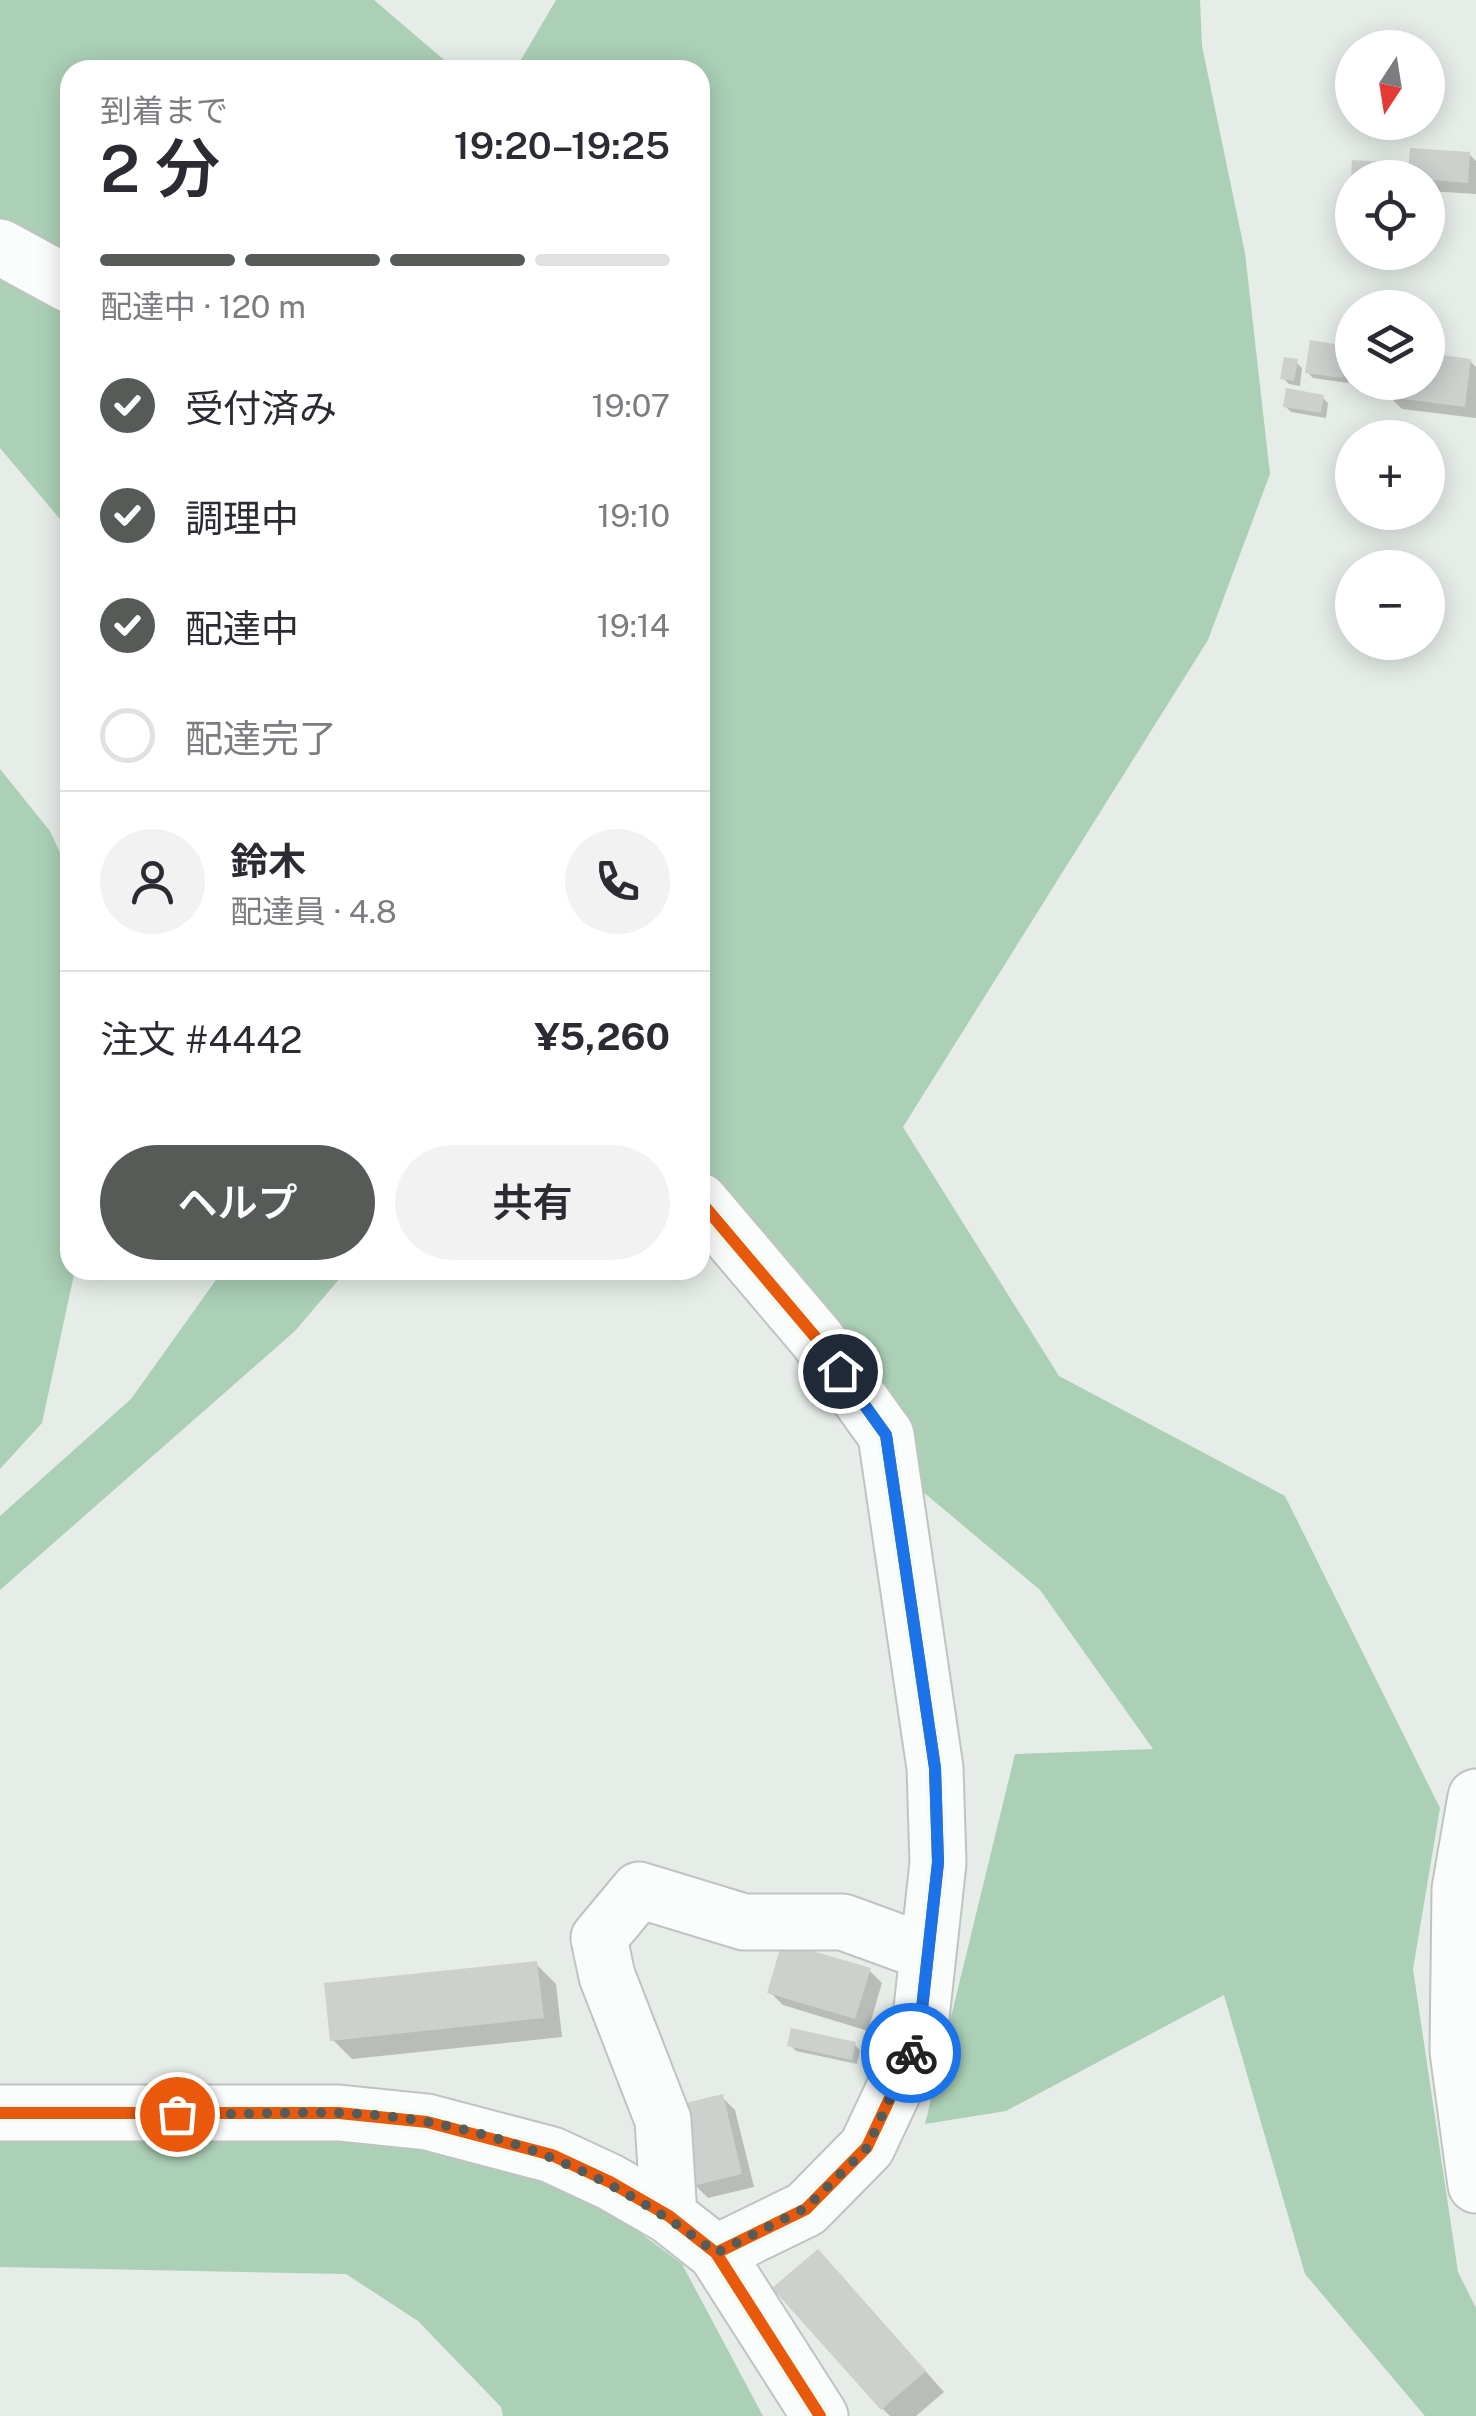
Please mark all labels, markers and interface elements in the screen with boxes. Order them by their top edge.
north arrow [1335,30,1445,140]
map controls [1335,30,1445,660]
text: 到着まで [100,92,228,129]
text: 19:20–19:25 [454,123,670,168]
text: 2 分 [100,130,220,207]
button: locate [1335,160,1445,270]
text: 配達中 · 120 m [100,288,306,325]
button: layers [1335,290,1445,400]
icon: check [100,378,155,433]
text: 受付済み [185,386,337,431]
text: 19:07 [592,387,670,424]
button: + [1335,420,1445,530]
icon: check [100,488,155,543]
text: 調理中 [185,496,299,541]
text: 19:10 [597,497,670,534]
button: − [1335,550,1445,660]
icon: check [100,598,155,653]
text: 配達中 [185,606,299,651]
text: 19:14 [597,607,670,644]
text: 配達完了 [185,716,337,761]
button: person [100,829,205,934]
button: phone [565,829,670,934]
text: 鈴木 [230,839,306,884]
text: 配達員 · 4.8 [230,893,397,930]
text: ¥5,260 [534,1014,670,1059]
text: 注文 #4442 [100,1017,302,1062]
button: ヘルプ [100,1145,375,1260]
button: 共有 [395,1145,670,1260]
pin [798,1329,883,1414]
icon: home [813,1344,868,1399]
courier [861,2003,961,2103]
icon: bike [884,2026,939,2081]
pin [135,2072,220,2157]
icon: bag [150,2087,205,2142]

